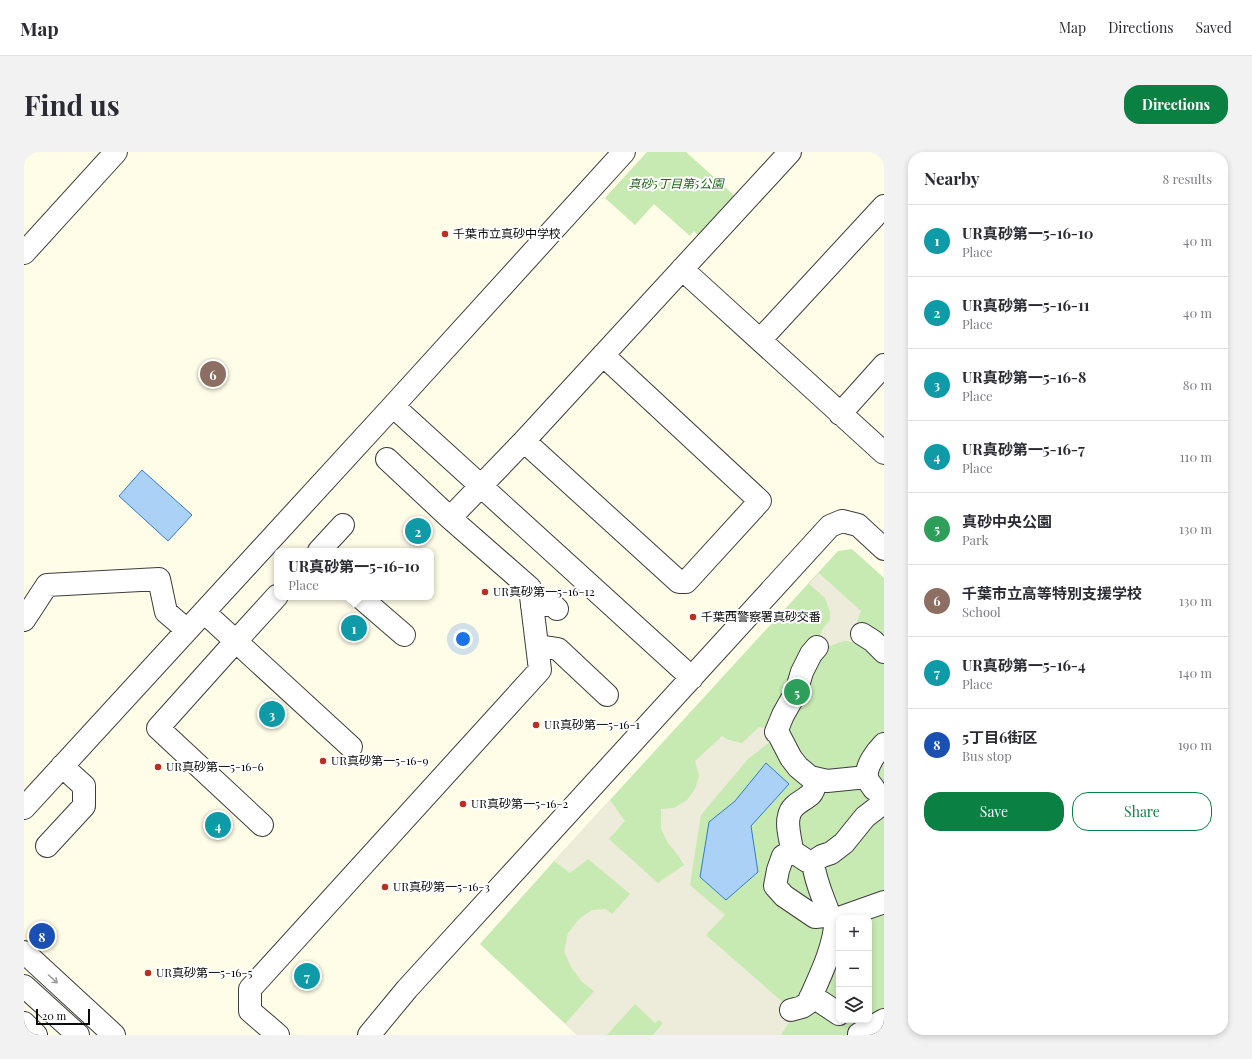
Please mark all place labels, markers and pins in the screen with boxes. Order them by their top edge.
place label: 千葉市立真砂中学校 [453,225,561,241]
marker: 千葉市立真砂中学校 [440,229,450,239]
pin: 6 [200,359,226,389]
pin: 2 [405,516,431,546]
place label: UR真砂第一5-16-12 [493,583,595,599]
marker: UR真砂第一5-16-12 [480,587,490,597]
place label: 千葉西警察署真砂交番 [701,608,821,624]
marker: 千葉西警察署真砂交番 [688,612,698,622]
pin: 1 [341,613,367,643]
pin: 5 [784,677,810,707]
pin: 3 [259,699,285,729]
place label: UR真砂第一5-16-1 [544,716,641,732]
marker: UR真砂第一5-16-1 [531,720,541,730]
place label: UR真砂第一5-16-9 [331,752,429,768]
marker: UR真砂第一5-16-9 [318,756,328,766]
place label: UR真砂第一5-16-6 [166,758,264,774]
marker: UR真砂第一5-16-6 [153,762,163,772]
place label: UR真砂第一5-16-2 [471,795,569,811]
marker: UR真砂第一5-16-2 [458,799,468,809]
pin: 4 [205,810,231,840]
place label: UR真砂第一5-16-3 [393,878,490,894]
marker: UR真砂第一5-16-3 [380,882,390,892]
pin: 8 [29,921,55,951]
pin: 7 [294,961,320,991]
place label: UR真砂第一5-16-5 [156,964,253,980]
marker: UR真砂第一5-16-5 [143,968,153,978]

